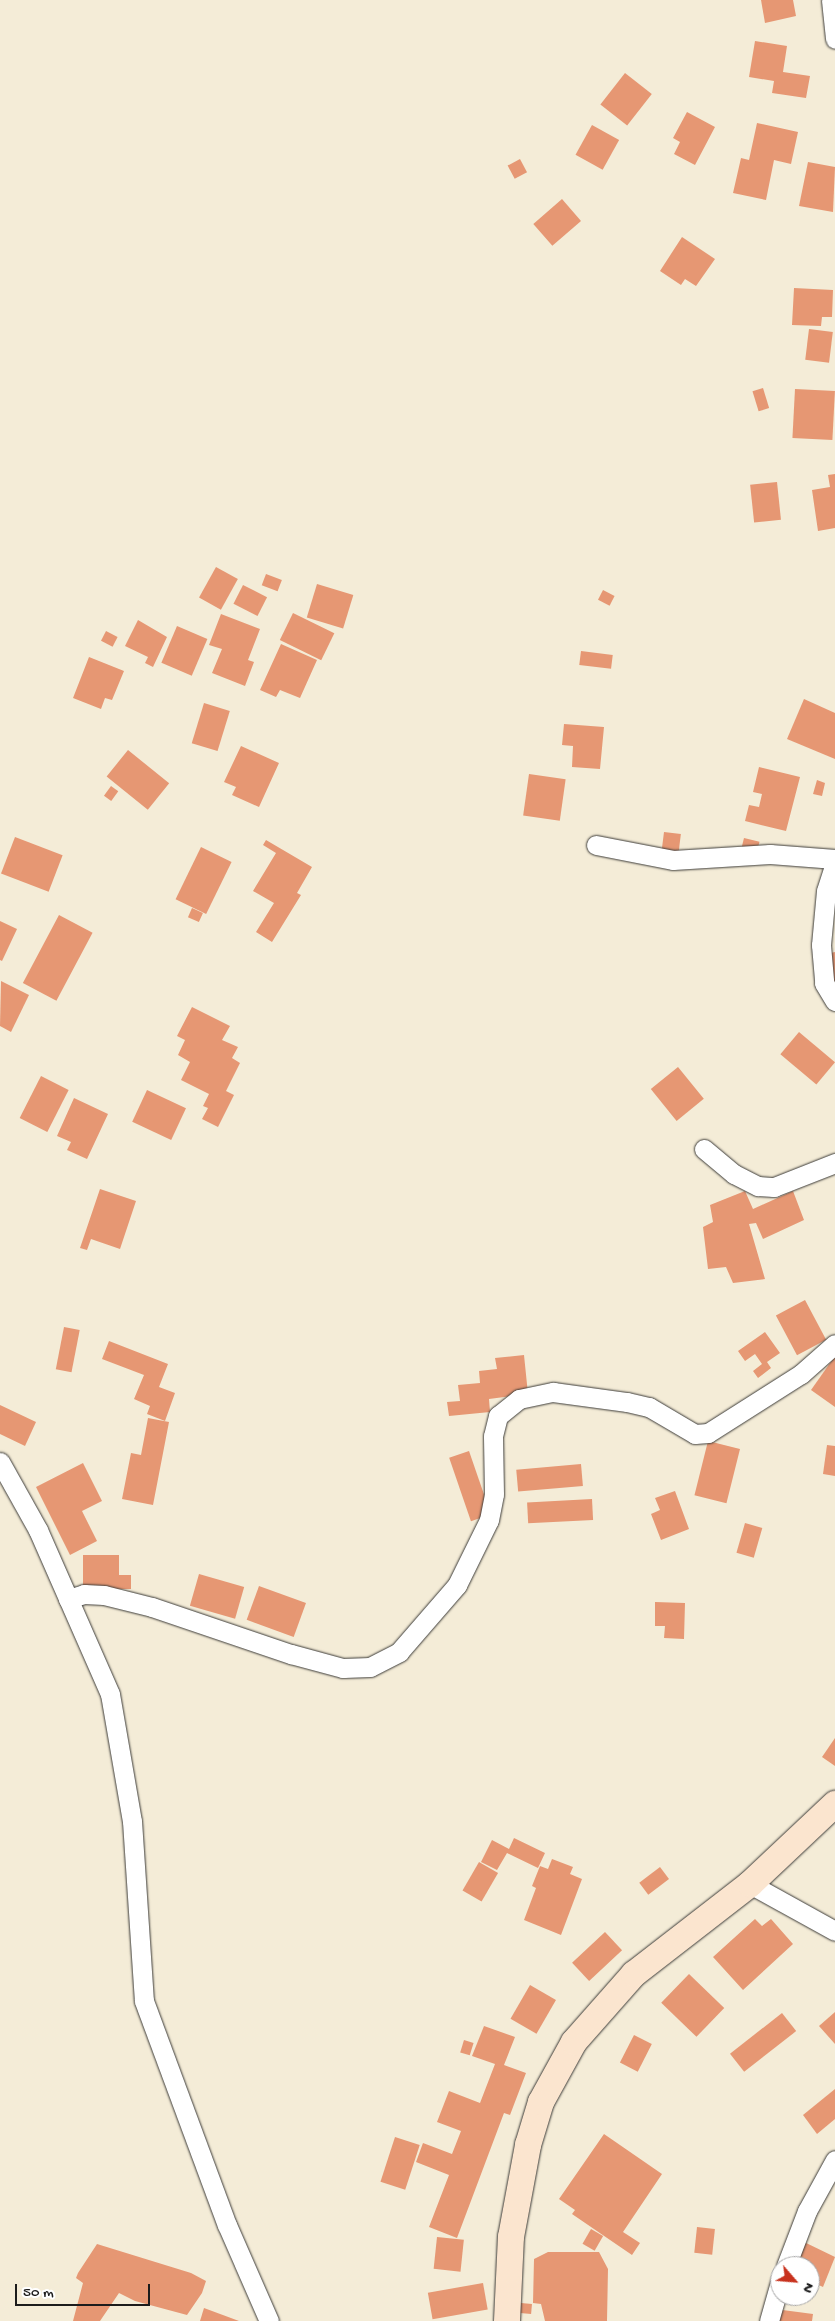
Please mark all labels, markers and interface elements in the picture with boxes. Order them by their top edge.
north arrow [770,2256,820,2306]
scale bar [18,2274,152,2306]
text: N [798,2280,818,2296]
text: 50 m [23,2284,54,2302]

